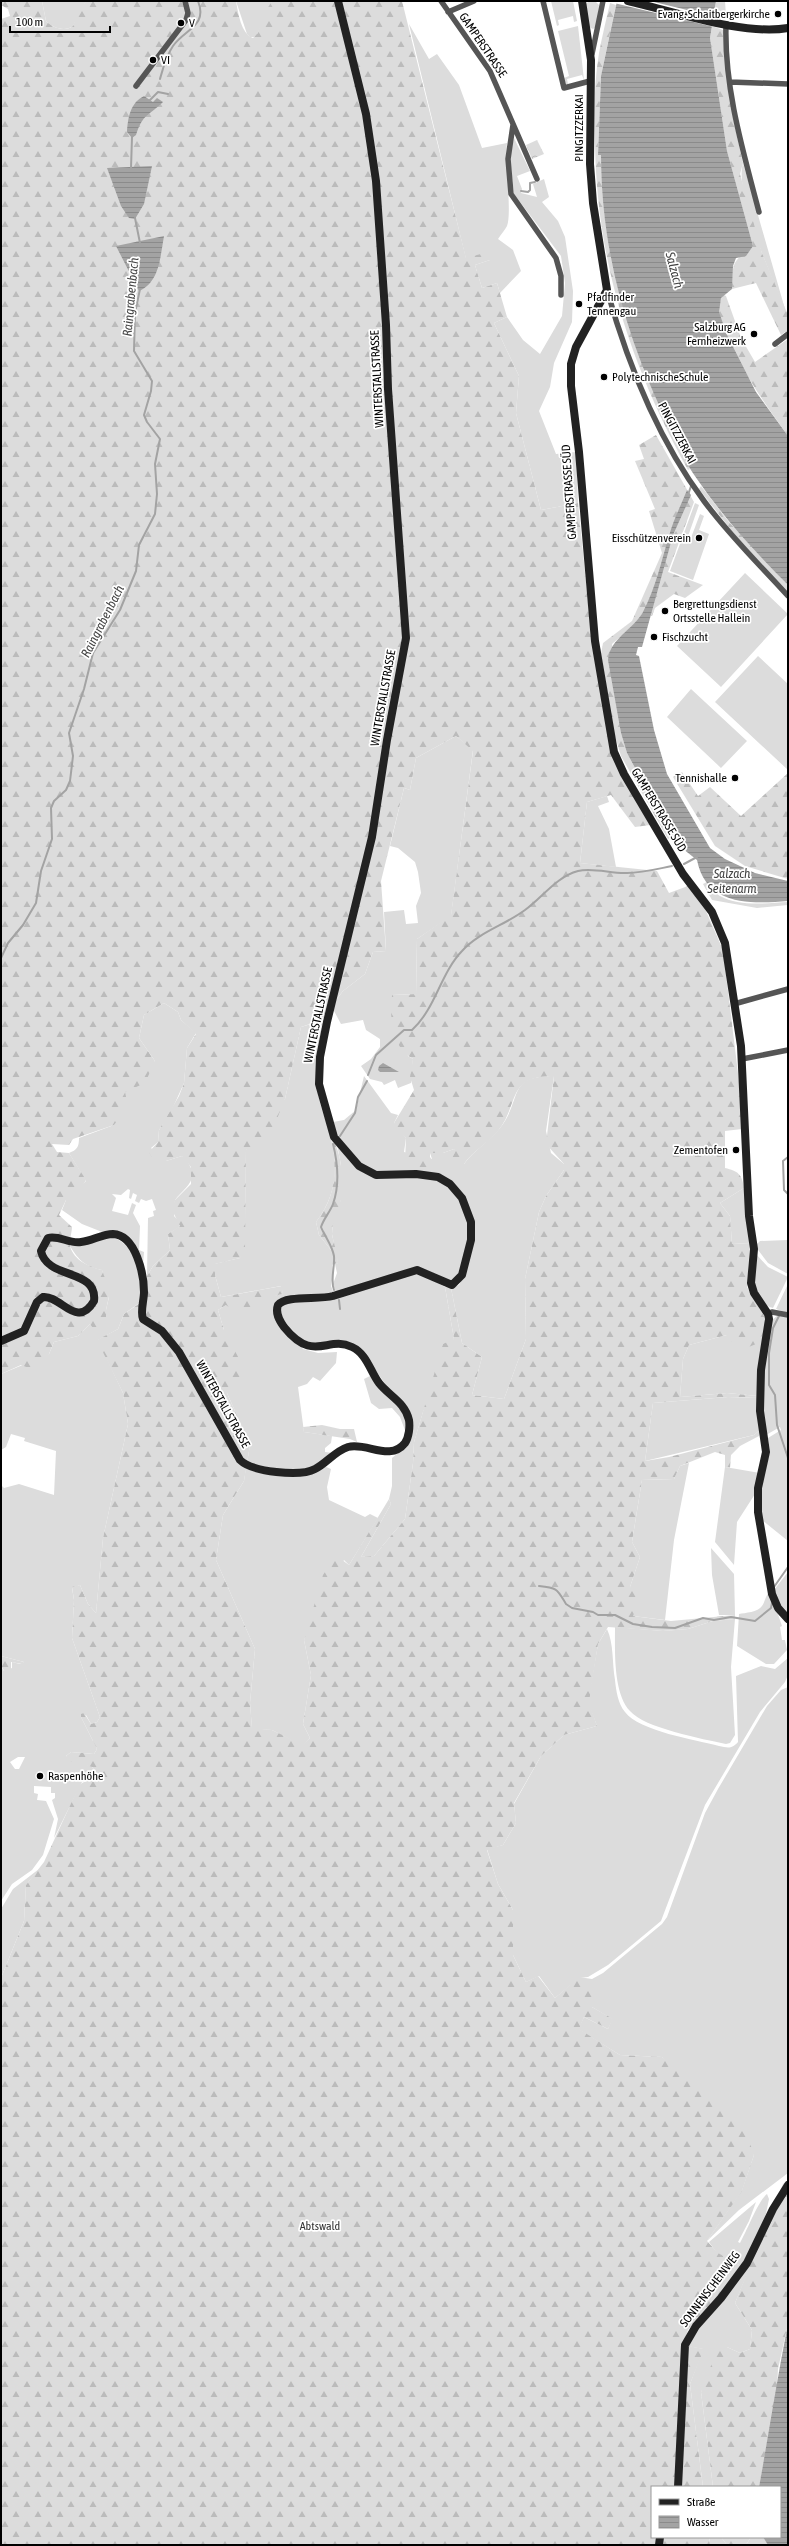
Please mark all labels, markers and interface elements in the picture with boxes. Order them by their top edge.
place label: Evang. Schaitbergerkirche [657,7,770,21]
scale bar [10,8,110,34]
marker: Evang. Schaitbergerkirche [773,9,783,19]
street label: GAMPERSTRASSE [456,10,510,80]
text: 100 m [16,15,43,29]
place label: V [189,16,195,30]
marker: V [176,18,186,28]
place label: VI [161,53,170,67]
marker: VI [148,55,158,65]
street label: PINGITZZERKAI [572,94,586,162]
water label: Salzach [662,250,687,290]
water label: Raingrabenbach [120,256,141,337]
place label: Pfadfinder Tennengau [587,290,636,318]
marker: Pfadfinder Tennengau [574,299,584,309]
place label: Salzburg AG Fernheizwerk [687,320,747,348]
marker: Salzburg AG Fernheizwerk [749,329,759,339]
street label: WINTERSTALLSTRASSE [367,330,387,428]
place label: PolytechnischeSchule [612,370,709,384]
marker: PolytechnischeSchule [599,372,609,382]
street label: PINGITZZERKAI [655,400,699,466]
street label: GAMPERSTRASSE SÜD [559,444,579,540]
place label: Eisschützenverein [612,531,691,545]
marker: Eisschützenverein [694,533,704,543]
water label: Raingrabenbach [78,582,127,660]
place label: Bergrettungsdienst Ortsstelle Hallein [673,597,757,625]
marker: Bergrettungsdienst Ortsstelle Hallein [660,606,670,616]
place label: Fischzucht [662,630,708,644]
marker: Fischzucht [649,632,659,642]
street label: WINTERSTALLSTRASSE [368,649,398,747]
street label: GAMPERSTRASSE SÜD [628,766,690,855]
place label: Tennishalle [675,771,727,785]
marker: Tennishalle [730,773,740,783]
water label: Salzach Seitenarm [706,866,757,896]
street label: WINTERSTALLSTRASSE [301,966,335,1064]
place label: Zementofen [674,1143,728,1157]
marker: Zementofen [731,1145,741,1155]
street label: WINTERSTALLSTRASSE [193,1358,253,1450]
place label: Raspenhöhe [48,1769,104,1783]
marker: Raspenhöhe [35,1771,45,1781]
park label: Abtswald [300,2219,340,2233]
street label: SONNENSCHEINWEG [677,2248,743,2330]
legend [651,2486,781,2538]
text: Straße [687,2495,715,2509]
text: Wasser [687,2515,719,2529]

